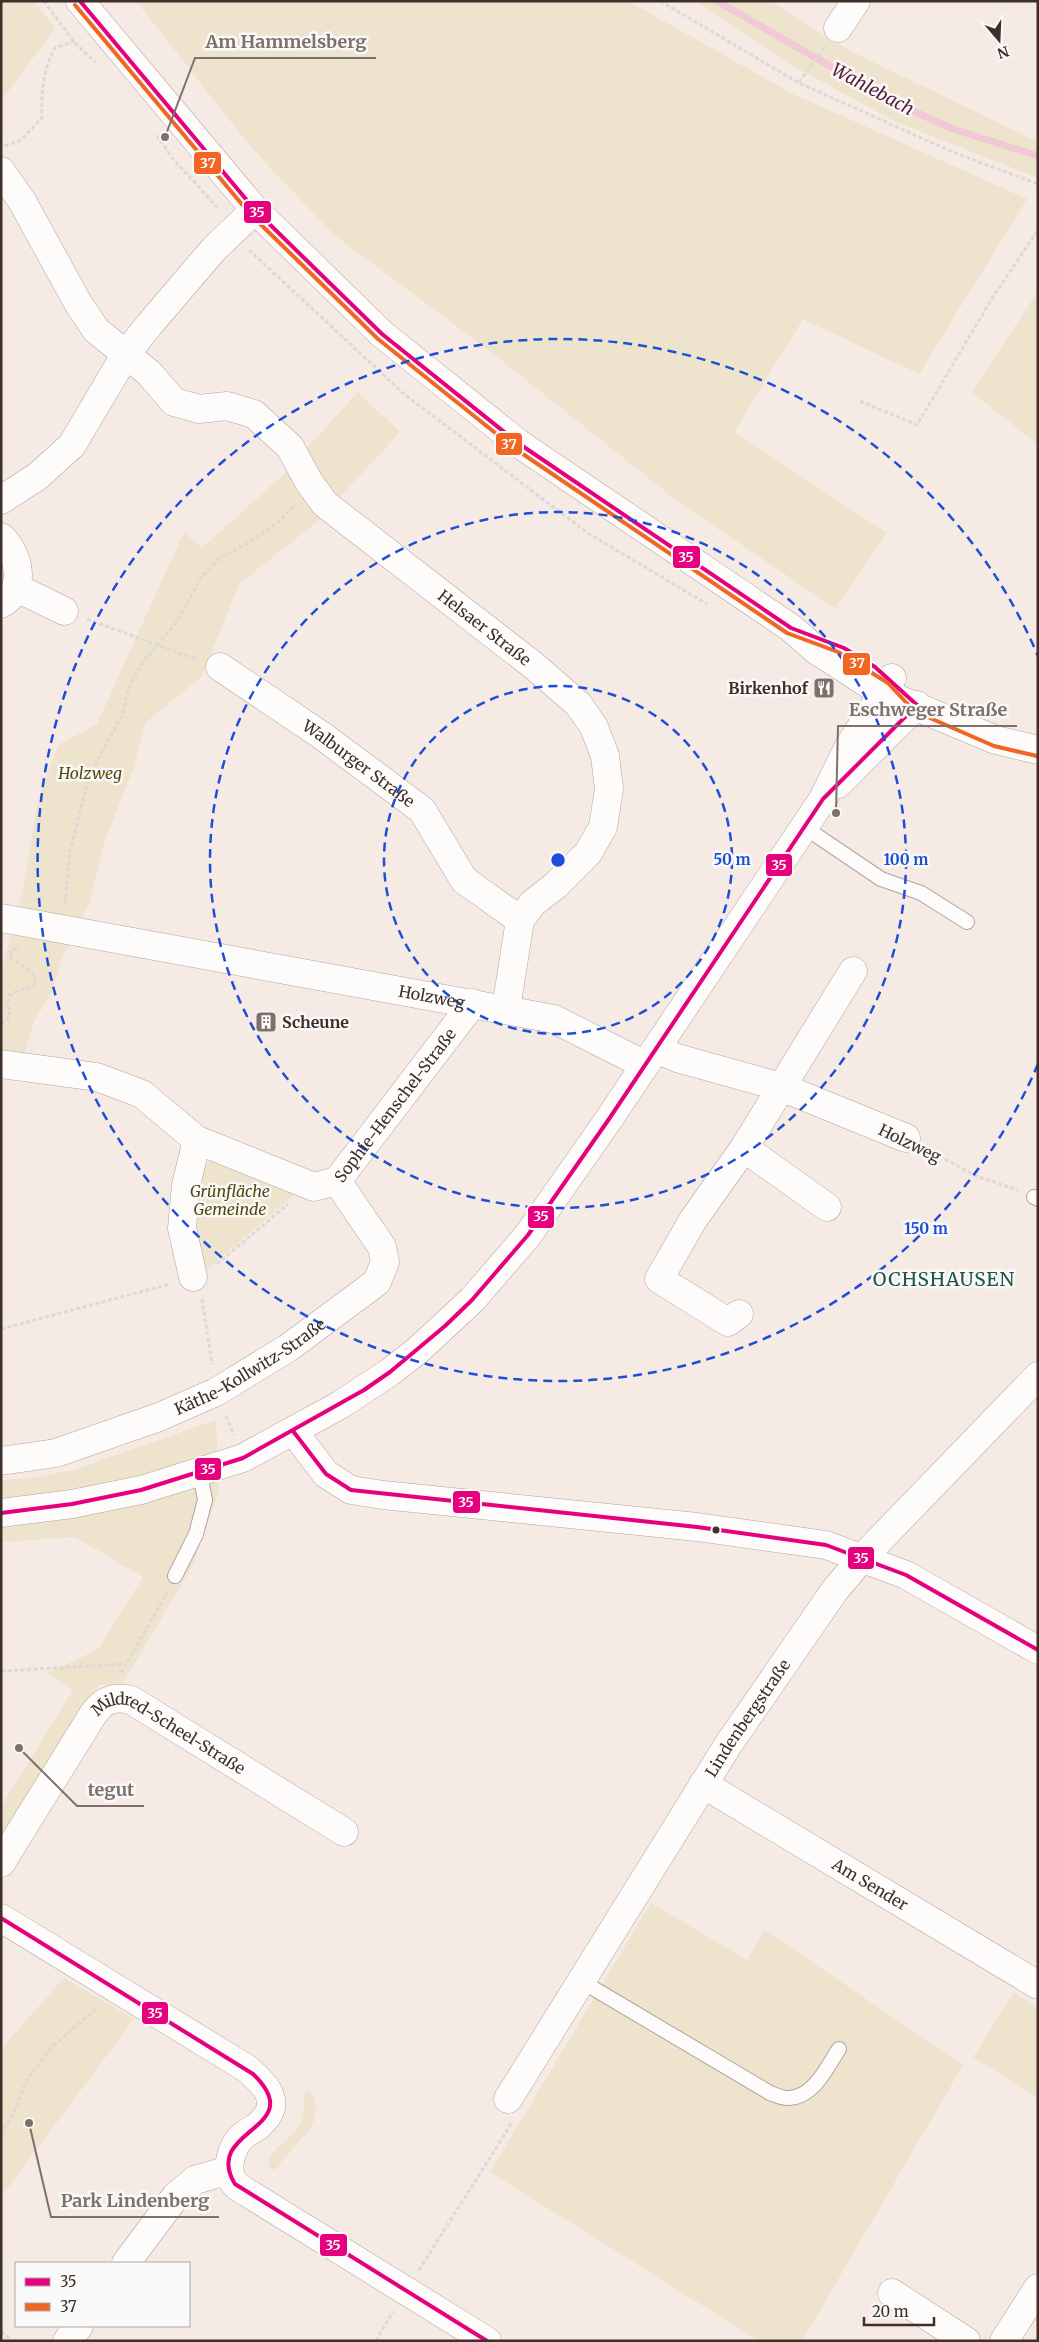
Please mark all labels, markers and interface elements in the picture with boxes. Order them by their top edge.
north arrow [974,15,1024,65]
callout: Am Hammelsberg [195,25,376,58]
text: Am Hammelsberg [204,30,367,53]
text: N [995,42,1011,63]
water label: Wahlebach [828,58,918,120]
line badge: 37 [193,151,222,175]
text: 37 [200,154,216,172]
line badge: 35 [243,200,272,224]
text: 35 [249,203,265,221]
line badge: 37 [495,432,523,456]
text: 37 [501,435,517,453]
line badge: 35 [672,545,701,569]
text: 35 [678,548,694,566]
street label: Helsaer Straße [434,585,535,670]
line badge: 37 [842,652,871,676]
text: 37 [849,654,865,672]
restaurant icon: Birkenhof [812,676,836,700]
place label: Birkenhof [728,678,809,698]
callout: Eschweger Straße [838,693,1017,726]
text: Eschweger Straße [849,698,1008,721]
street label: Walburger Straße [298,715,419,811]
park label: Holzweg [57,763,122,783]
text: 50 m [713,850,751,869]
text: 100 m [884,850,928,869]
centre of rings [549,851,567,869]
line badge: 35 [765,853,793,877]
text: 35 [771,856,787,874]
street label: Holzweg [397,981,467,1013]
building icon: Scheune [254,1010,278,1034]
place label: Scheune [282,1012,349,1032]
street label: Sophie-Henschel-Straße [330,1024,460,1186]
street label: Holzweg [875,1119,945,1167]
park label: Grünfläche Gemeinde [190,1181,270,1219]
line badge: 35 [527,1205,555,1229]
text: 35 [533,1207,549,1225]
text: 150 m [904,1219,948,1238]
district label: OCHSHAUSEN [873,1267,1015,1291]
street label: Käthe-Kollwitz-Straße [171,1314,329,1419]
line badge: 35 [194,1457,222,1481]
text: 35 [200,1460,216,1478]
line badge: 35 [452,1490,481,1514]
text: 35 [458,1493,474,1511]
unlabelled marker [711,1525,721,1535]
line badge: 35 [847,1546,875,1570]
text: 35 [853,1549,869,1567]
street label: Lindenbergstraße [701,1655,794,1781]
street label: Mildred-Scheel-Straße [87,1688,249,1778]
callout: tegut [77,1773,144,1806]
text: tegut [88,1778,135,1801]
street label: Am Sender [828,1853,912,1915]
line badge: 35 [141,2001,169,2025]
text: 35 [147,2004,163,2022]
callout: Park Lindenberg [51,2184,219,2217]
text: Park Lindenberg [61,2189,209,2212]
line badge: 35 [319,2233,348,2257]
text: 35 [325,2236,341,2254]
legend [15,2262,190,2327]
text: 35 [60,2272,77,2291]
scale bar [864,2294,934,2326]
text: 37 [60,2297,77,2316]
text: 20 m [872,2302,909,2321]

